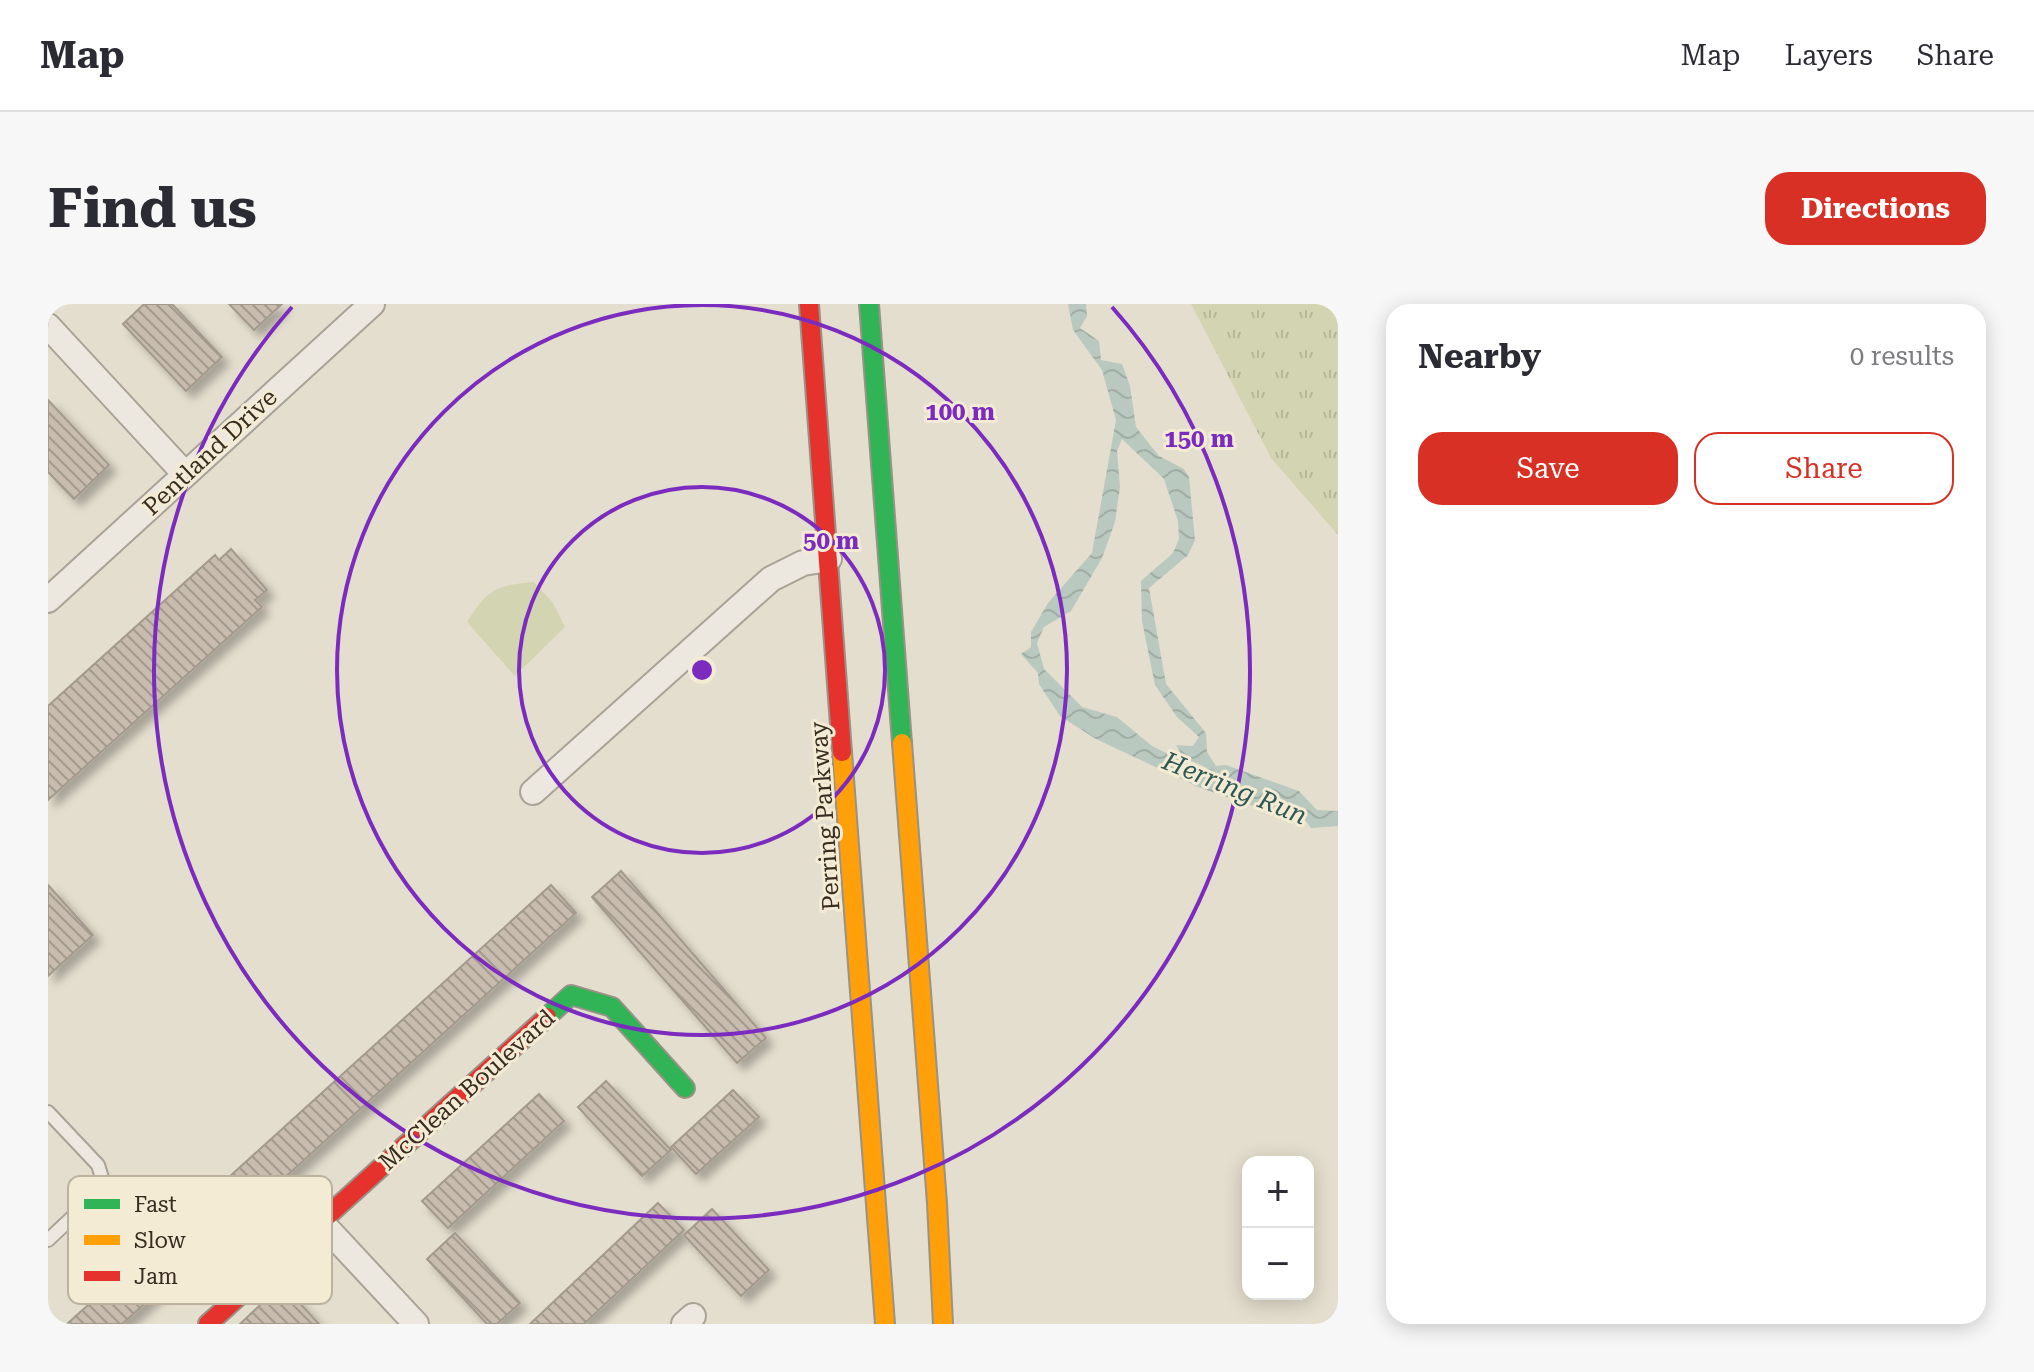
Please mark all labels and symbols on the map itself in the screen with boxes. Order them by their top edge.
street label: Pentland Drive [137,383,283,521]
text: 100 m [925,398,995,426]
text: 150 m [1164,425,1234,453]
text: 50 m [803,527,859,555]
centre of rings [688,656,716,684]
street label: Perring Parkway [804,720,846,911]
water label: Herring Run [1158,745,1311,831]
street label: McClean Boulevard [373,1004,561,1176]
legend [68,1176,332,1304]
text: Fast [134,1192,177,1217]
text: Slow [134,1228,187,1253]
text: Jam [134,1264,178,1289]

